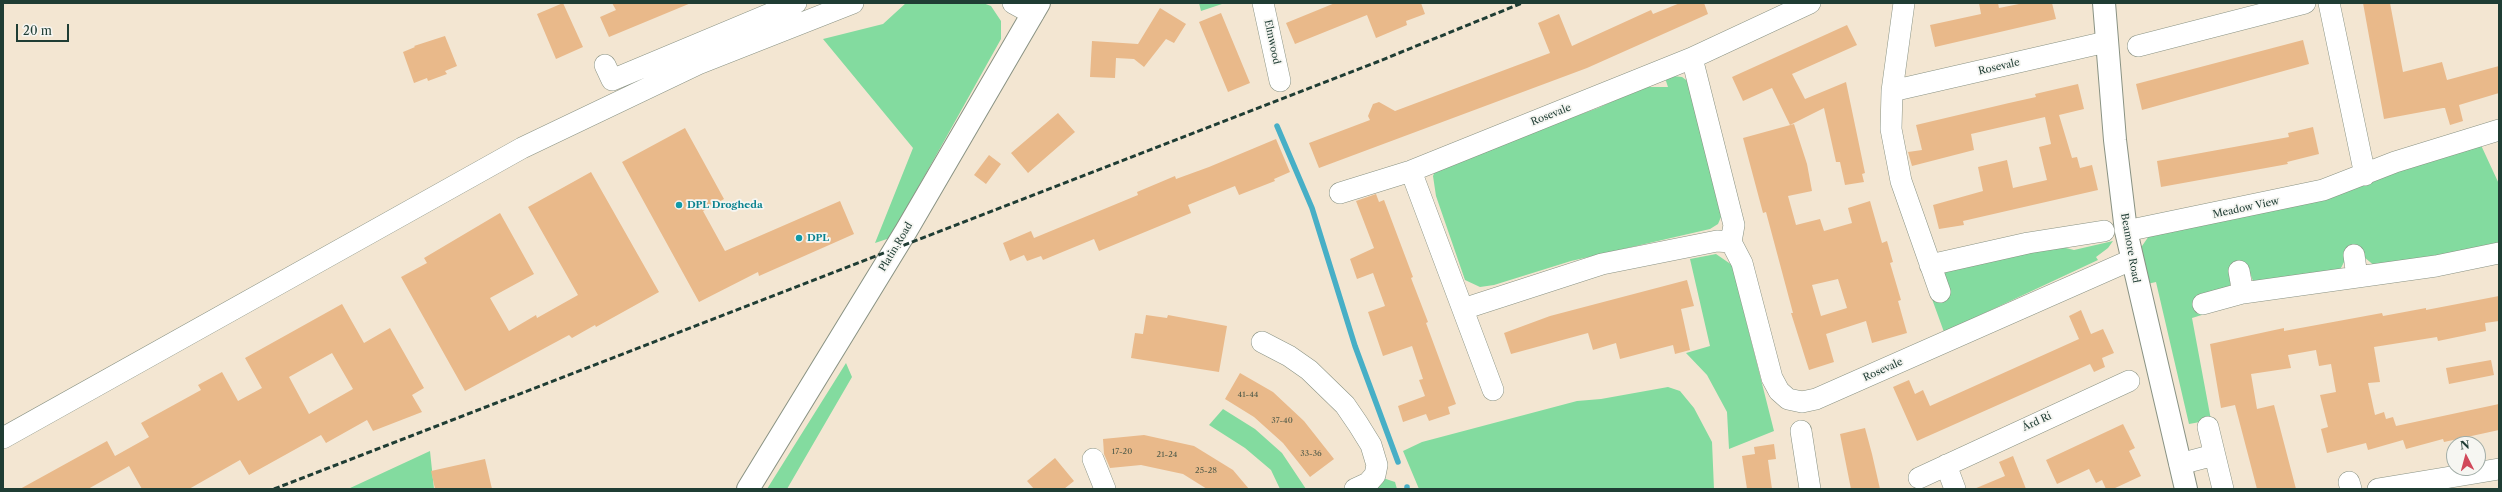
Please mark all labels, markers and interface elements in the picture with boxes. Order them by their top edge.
scale bar [18,16,71,42]
street label: Elmwood [1261,19,1283,65]
text: 20 m [23,23,52,38]
street label: Rosevale [1977,56,2021,78]
street label: Rosevale [1529,102,1573,128]
street label: Meadow View [2212,195,2280,221]
place label: DPL Drogheda [687,199,763,211]
marker: DPL Drogheda [674,200,684,210]
street label: Beamore Road [2118,212,2142,284]
street label: Platin Road [877,220,915,274]
place label: DPL [807,232,829,244]
marker: DPL [794,233,804,243]
street label: Rosevale [1861,356,1905,384]
house number: 41-44 [1238,390,1258,400]
street label: Árd Rí [2021,410,2053,434]
house number: 37-40 [1271,416,1293,426]
north arrow [2446,436,2486,476]
text: N [2459,438,2470,453]
house number: 17-20 [1112,447,1132,457]
house number: 33-36 [1300,449,1322,459]
house number: 21-24 [1157,450,1177,460]
house number: 25-28 [1195,466,1217,476]

